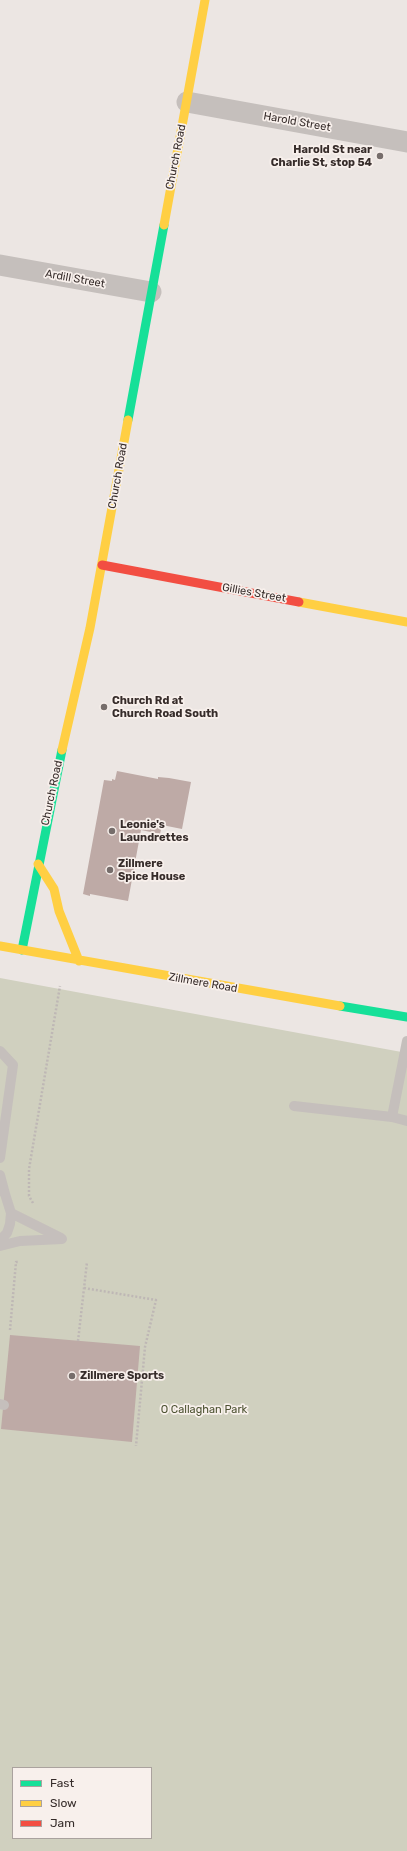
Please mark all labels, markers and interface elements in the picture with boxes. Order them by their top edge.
street label: Harold Street [262,110,332,134]
street label: Church Road [163,123,189,191]
place label: Harold St near Charlie St, stop 54 [271,143,372,169]
marker: Harold St near Charlie St, stop 54 [375,151,385,161]
street label: Ardill Street [44,267,106,291]
street label: Church Road [106,442,130,510]
street label: Gillies Street [221,581,287,605]
place label: Church Rd at Church Road South [112,694,218,720]
marker: Church Rd at Church Road South [99,702,109,712]
street label: Church Road [39,759,65,827]
place label: Leonie's Laundrettes [120,818,188,844]
marker: Leonie's Laundrettes [107,826,117,836]
place label: Zillmere Spice House [118,857,185,883]
marker: Zillmere Spice House [105,865,115,875]
street label: Zillmere Road [168,970,238,996]
place label: Zillmere Sports [80,1369,164,1383]
marker: Zillmere Sports [67,1371,77,1381]
park label: O Callaghan Park [161,1403,247,1417]
legend [12,1767,152,1839]
text: Fast [50,1776,74,1790]
text: Slow [50,1796,77,1810]
text: Jam [50,1816,75,1830]

